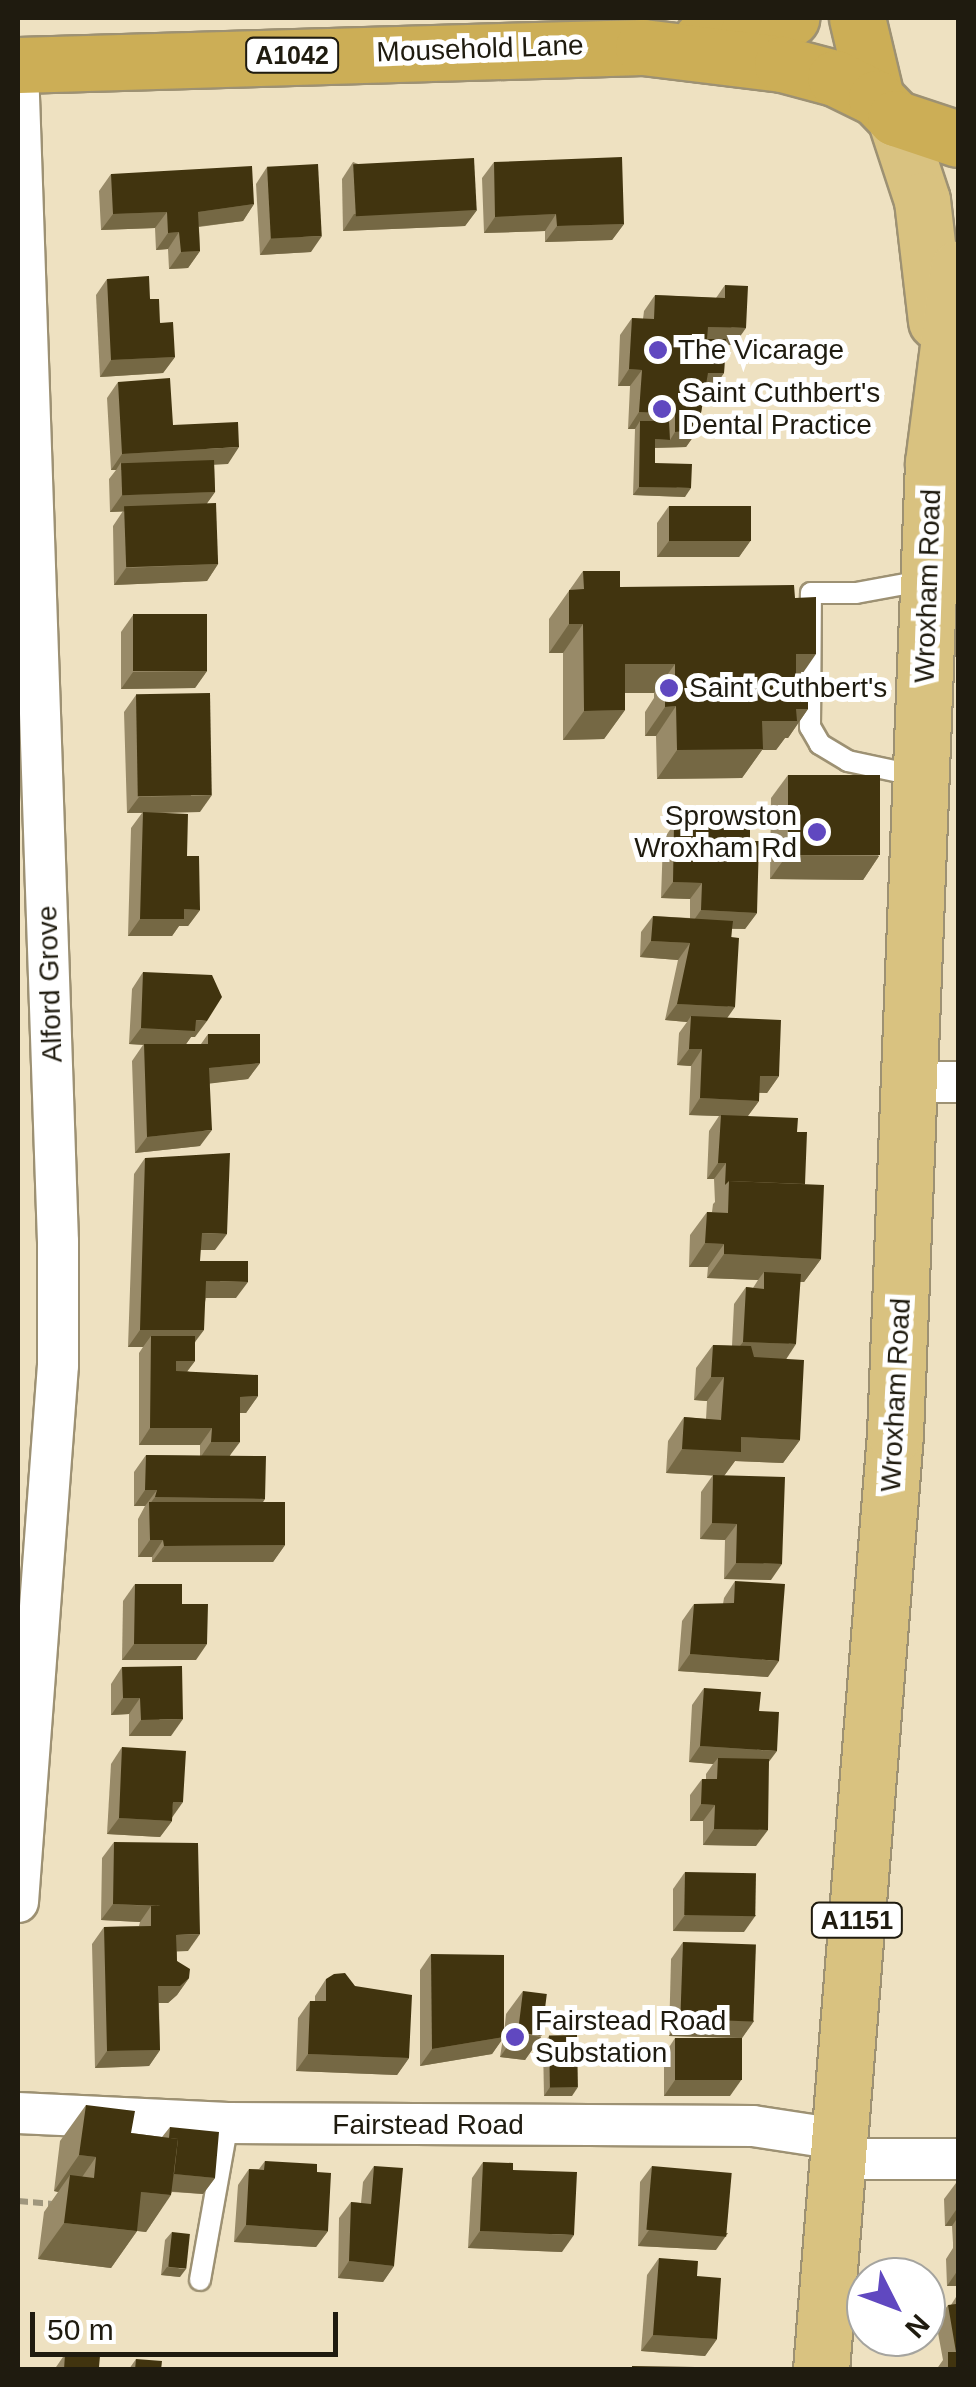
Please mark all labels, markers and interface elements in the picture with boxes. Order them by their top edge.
street label: Mousehold Lane [376,29,584,69]
road number: A1042 [244,35,340,75]
place label: The Vicarage [678,333,844,367]
marker: The Vicarage [647,339,669,361]
place label: Saint Cuthbert's Dental Practice [682,376,880,442]
marker: Saint Cuthbert's Dental Practice [651,398,673,420]
street label: Wroxham Road [908,488,948,684]
place label: Saint Cuthbert's [689,671,887,705]
marker: Saint Cuthbert's [658,677,680,699]
place label: Sprowston Wroxham Rd [634,799,797,865]
marker: Sprowston Wroxham Rd [806,821,828,843]
street label: Alford Grove [30,905,70,1063]
street label: Wroxham Road [874,1297,918,1493]
road number: A1151 [810,1900,904,1940]
place label: Fairstead Road Substation [535,2004,726,2070]
marker: Fairstead Road Substation [504,2026,526,2048]
street label: Fairstead Road [332,2108,524,2142]
north arrow [846,2257,946,2357]
scale bar [35,2292,342,2354]
text: N [899,2308,935,2344]
text: 50 m [47,2313,114,2346]

